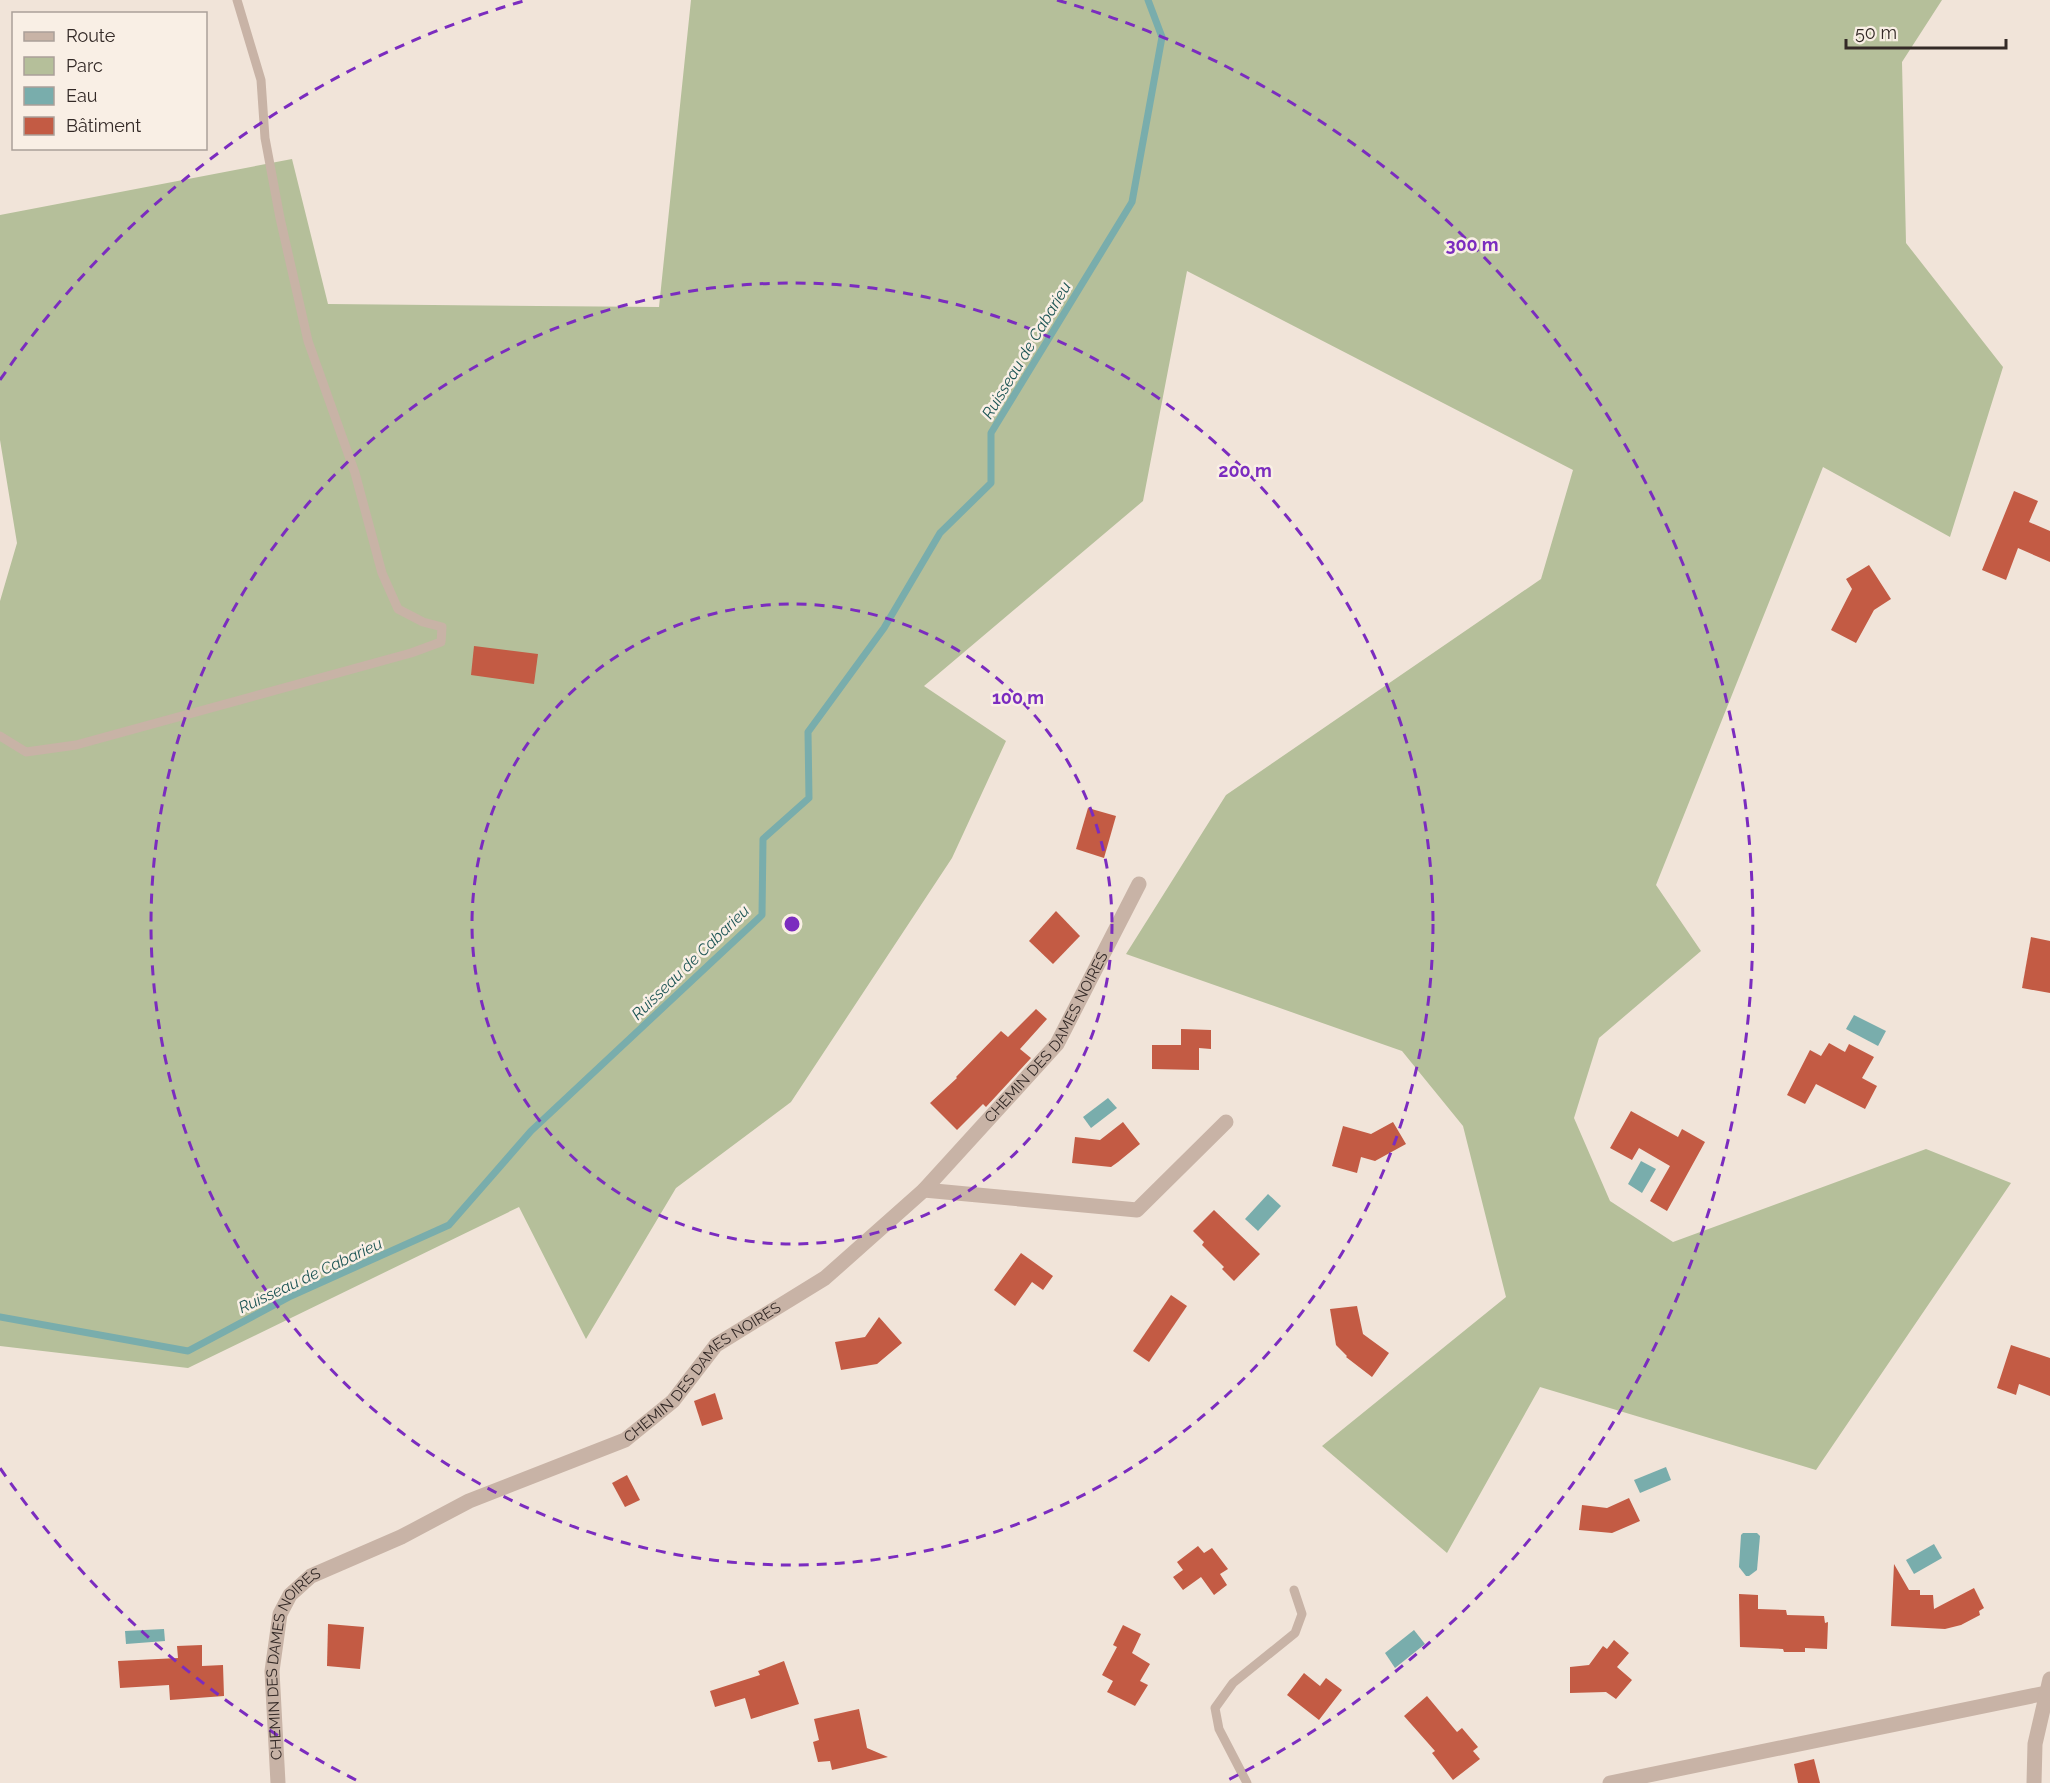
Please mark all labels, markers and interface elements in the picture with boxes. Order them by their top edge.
legend [12,12,207,150]
scale bar [1846,12,2006,50]
text: 50 m [1855,22,1897,43]
text: Route [66,25,116,46]
text: Parc [66,55,103,76]
text: Eau [66,85,97,106]
text: Bâtiment [66,115,141,136]
text: 300 m [1445,234,1499,255]
water label: Ruisseau de Cabarieu [978,278,1075,422]
text: 200 m [1218,460,1272,481]
text: 100 m [992,687,1044,708]
water label: Ruisseau de Cabarieu [627,901,753,1024]
centre of rings [782,914,802,934]
street label: CHEMIN DES DAMES NOIRES [981,949,1112,1126]
water label: Ruisseau de Cabarieu [235,1234,385,1317]
street label: CHEMIN DES DAMES NOIRES [620,1298,784,1446]
street label: CHEMIN DES DAMES NOIRES [263,1564,323,1760]

